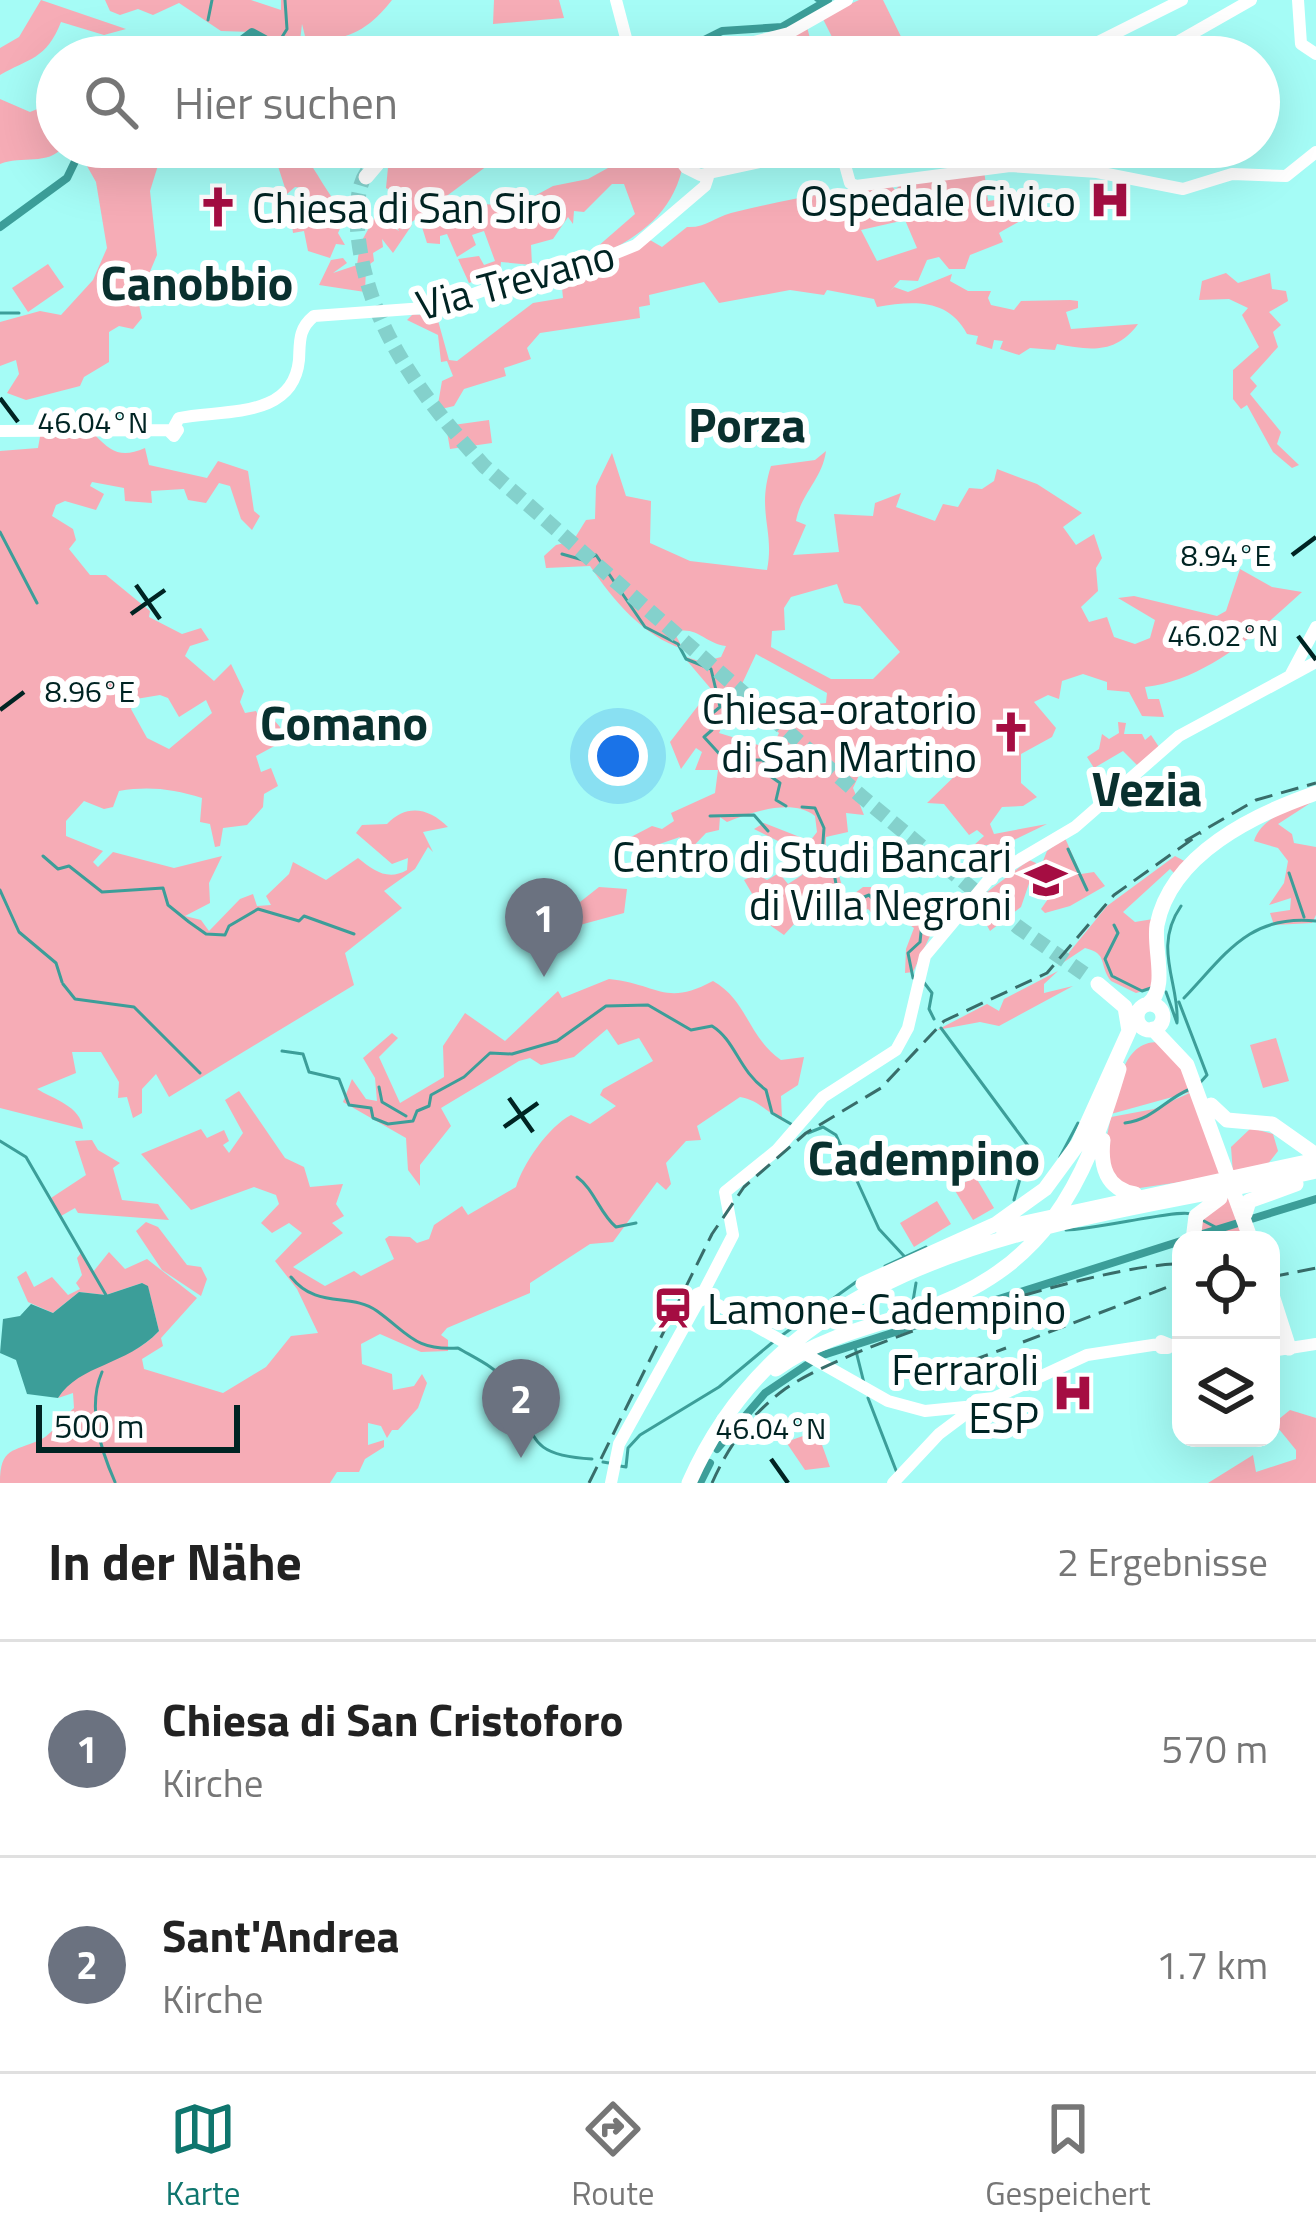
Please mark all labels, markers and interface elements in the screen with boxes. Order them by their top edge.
search box [36,36,1280,168]
text: Hier suchen [174,68,398,136]
icon: search [78,69,144,135]
place label: Ospedale Civico [800,168,1076,232]
place label: Chiesa di San Siro [252,175,562,239]
hospital icon: Ospedale Civico [1087,177,1133,223]
church icon: Chiesa di San Siro [195,184,241,230]
street label: Via Trevano [409,222,621,336]
district label: Canobbio [101,246,293,319]
district label: Porza [688,388,806,461]
text: 46.04°N [38,399,148,445]
text: 8.94°E [1181,532,1271,578]
text: 46.02°N [1168,612,1278,658]
text: 8.96°E [45,668,135,714]
place label: Chiesa-oratorio di San Martino [702,676,977,788]
district label: Comano [260,686,428,759]
church icon: Chiesa-oratorio di San Martino [988,709,1034,755]
your location [588,726,648,786]
district label: Vezia [1092,752,1202,825]
place label: Centro di Studi Bancari di Villa Negroni [612,824,1012,936]
school or university icon: Centro di Studi Bancari di Villa Negroni [1023,857,1069,903]
pin: 1 [505,878,583,977]
district label: Cadempino [808,1121,1040,1194]
map controls [1172,1231,1280,1447]
button: locate [1172,1231,1280,1339]
place label: Lamone-Cadempino [707,1276,1066,1340]
station icon: Lamone-Cadempino [650,1285,696,1331]
place label: Ferraroli ESP [891,1337,1039,1449]
button: layers [1172,1339,1280,1447]
pin: 2 [482,1359,560,1458]
hospital icon: Ferraroli ESP [1050,1370,1096,1416]
scale bar [36,1399,240,1452]
text: 500 m [54,1401,144,1451]
text: 46.04°N [716,1405,826,1451]
text: In der Nähe [48,1522,302,1600]
text: 2 Ergebnisse [1057,1532,1268,1591]
text: Chiesa di San Cristoforo [162,1685,623,1753]
text: 1 [76,1719,98,1778]
text: 570 m [1161,1719,1268,1778]
text: Kirche [162,1753,263,1812]
text: Sant'Andrea [162,1901,400,1969]
text: 2 [76,1935,98,1994]
text: 1.7 km [1156,1935,1268,1994]
text: Kirche [162,1969,263,2028]
tab: Karte [165,2096,240,2218]
tab: Route [571,2096,654,2218]
tab: Gespeichert [985,2096,1151,2218]

